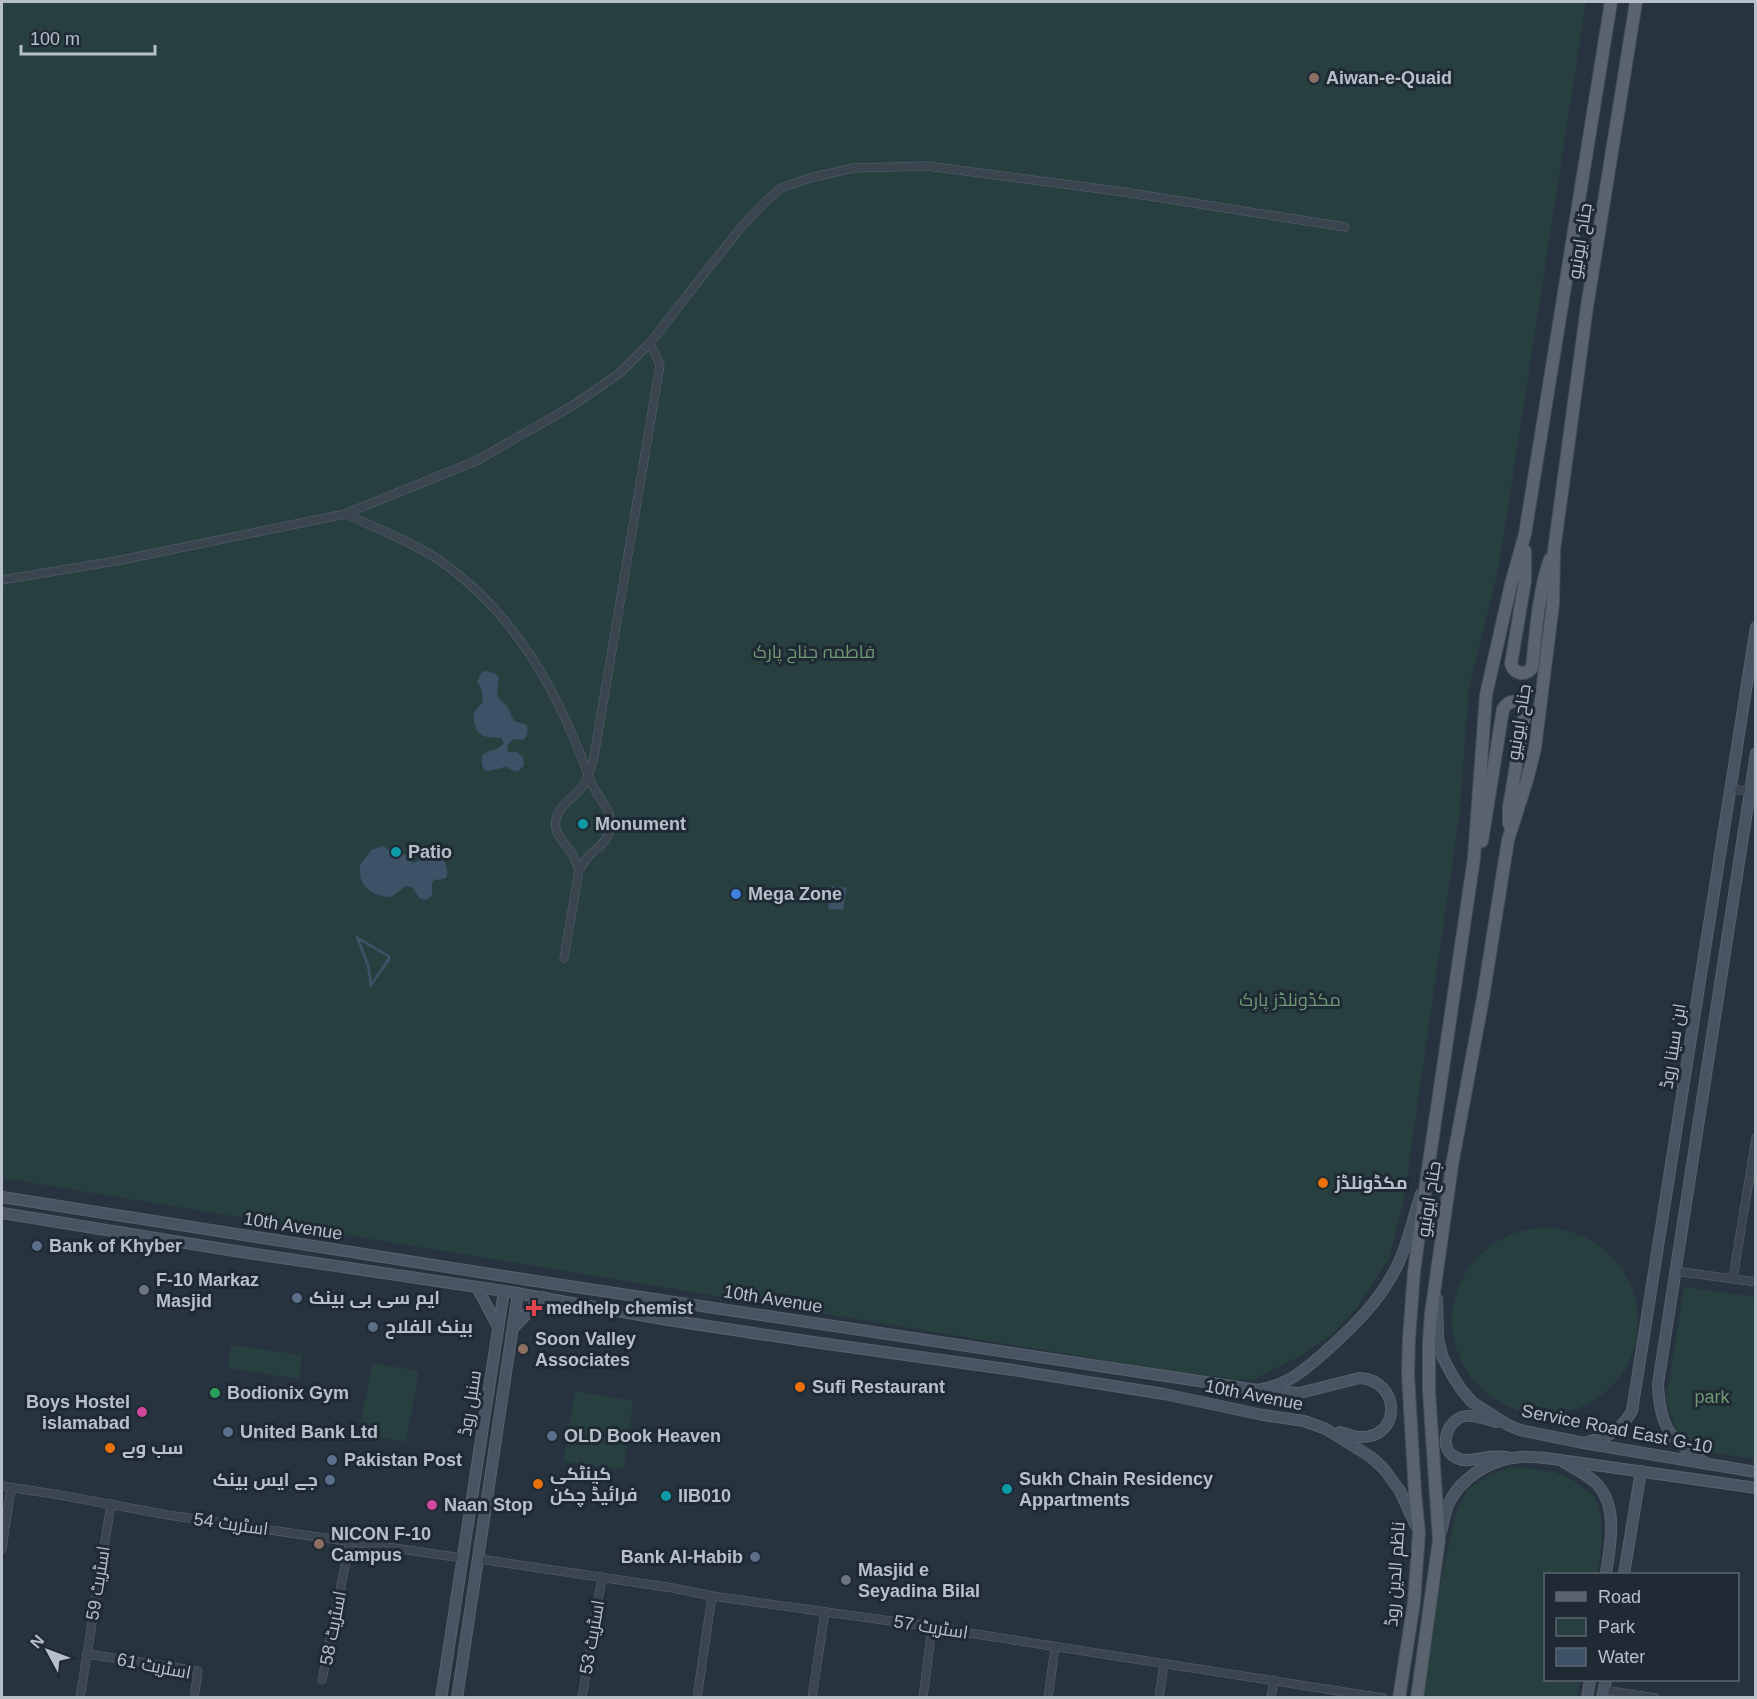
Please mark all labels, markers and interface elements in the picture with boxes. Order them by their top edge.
scale bar [21,18,154,56]
text: 100 m [30,29,80,49]
place label: Aiwan-e-Quaid [1326,68,1452,88]
marker: Aiwan-e-Quaid [1307,71,1321,85]
street label: جناح ایونیو [1564,202,1598,281]
park label: فاطمہ جناح پارک [753,642,875,664]
street label: جناح ایونیو [1503,683,1537,762]
place label: Monument [595,814,686,834]
marker: Monument [576,817,590,831]
place label: Patio [408,842,452,862]
marker: Patio [389,845,403,859]
place label: Mega Zone [748,884,842,904]
marker: Mega Zone [729,887,743,901]
park label: مکڈونلڈز پارک [1239,990,1341,1012]
street label: ابن سینا روڈ [1656,1002,1691,1090]
street label: جناح ایونیو [1413,1160,1447,1239]
place label: مکڈونلڈز [1334,1173,1408,1194]
marker: مکڈونلڈز [1316,1176,1330,1190]
street label: 10th Avenue [242,1208,344,1244]
place label: Bank of Khyber [49,1236,182,1256]
marker: Bank of Khyber [30,1239,44,1253]
place label: F-10 Markaz Masjid [156,1270,259,1311]
street label: 10th Avenue [722,1281,824,1317]
marker: F-10 Markaz Masjid [137,1283,151,1297]
place label: ایم سی بی بینک [309,1288,440,1310]
marker: ایم سی بی بینک [290,1291,304,1305]
place label: medhelp chemist [546,1298,693,1318]
marker: medhelp chemist [527,1301,541,1315]
place label: بینک الفلاح [385,1317,473,1339]
marker: بینک الفلاح [366,1320,380,1334]
place label: Soon Valley Associates [535,1329,636,1370]
marker: Soon Valley Associates [516,1342,530,1356]
street label: سنبل روڈ [455,1369,486,1437]
street label: 10th Avenue [1203,1376,1305,1414]
place label: Sufi Restaurant [812,1377,945,1397]
marker: Sufi Restaurant [793,1380,807,1394]
place label: Bodionix Gym [227,1383,349,1403]
marker: Bodionix Gym [208,1386,222,1400]
park label: park [1694,1387,1731,1407]
place label: Boys Hostel islamabad [26,1392,130,1433]
street label: Service Road East G-10 [1520,1401,1714,1457]
marker: Boys Hostel islamabad [135,1405,149,1419]
place label: United Bank Ltd [240,1422,378,1442]
marker: United Bank Ltd [221,1425,235,1439]
place label: OLD Book Heaven [564,1426,721,1446]
marker: OLD Book Heaven [545,1429,559,1443]
place label: سب وے [122,1438,183,1459]
marker: سب وے [103,1441,117,1455]
place label: Pakistan Post [344,1450,462,1470]
marker: Pakistan Post [325,1453,339,1467]
place label: کینٹکی فرائیڈ چکن [550,1464,638,1507]
place label: Sukh Chain Residency Appartments [1019,1469,1213,1510]
place label: جے ایس بینک [213,1470,318,1491]
marker: جے ایس بینک [323,1473,337,1487]
marker: کینٹکی فرائیڈ چکن [531,1477,545,1491]
marker: Sukh Chain Residency Appartments [1000,1482,1014,1496]
place label: IIB010 [678,1486,731,1506]
marker: IIB010 [659,1489,673,1503]
place label: Naan Stop [444,1495,533,1515]
marker: Naan Stop [425,1498,439,1512]
street label: اسٹریٹ 54 [192,1509,270,1540]
street label: ناظم الدین روڈ [1381,1521,1411,1627]
place label: NICON F-10 Campus [331,1524,431,1565]
marker: NICON F-10 Campus [312,1537,326,1551]
street label: اسٹریٹ 59 [82,1544,115,1622]
place label: Bank Al-Habib [621,1547,743,1567]
marker: Bank Al-Habib [748,1550,762,1564]
place label: Masjid e Seyadina Bilal [858,1560,980,1601]
marker: Masjid e Seyadina Bilal [839,1573,853,1587]
legend [1544,1573,1739,1681]
text: Road [1598,1587,1641,1607]
street label: اسٹریٹ 58 [316,1589,351,1667]
street label: اسٹریٹ 53 [576,1598,609,1676]
street label: اسٹریٹ 57 [892,1611,970,1644]
text: Park [1598,1617,1636,1637]
north arrow [18,1621,78,1681]
text: N [27,1632,47,1651]
text: Water [1598,1647,1645,1667]
street label: اسٹریٹ 61 [115,1649,193,1684]

